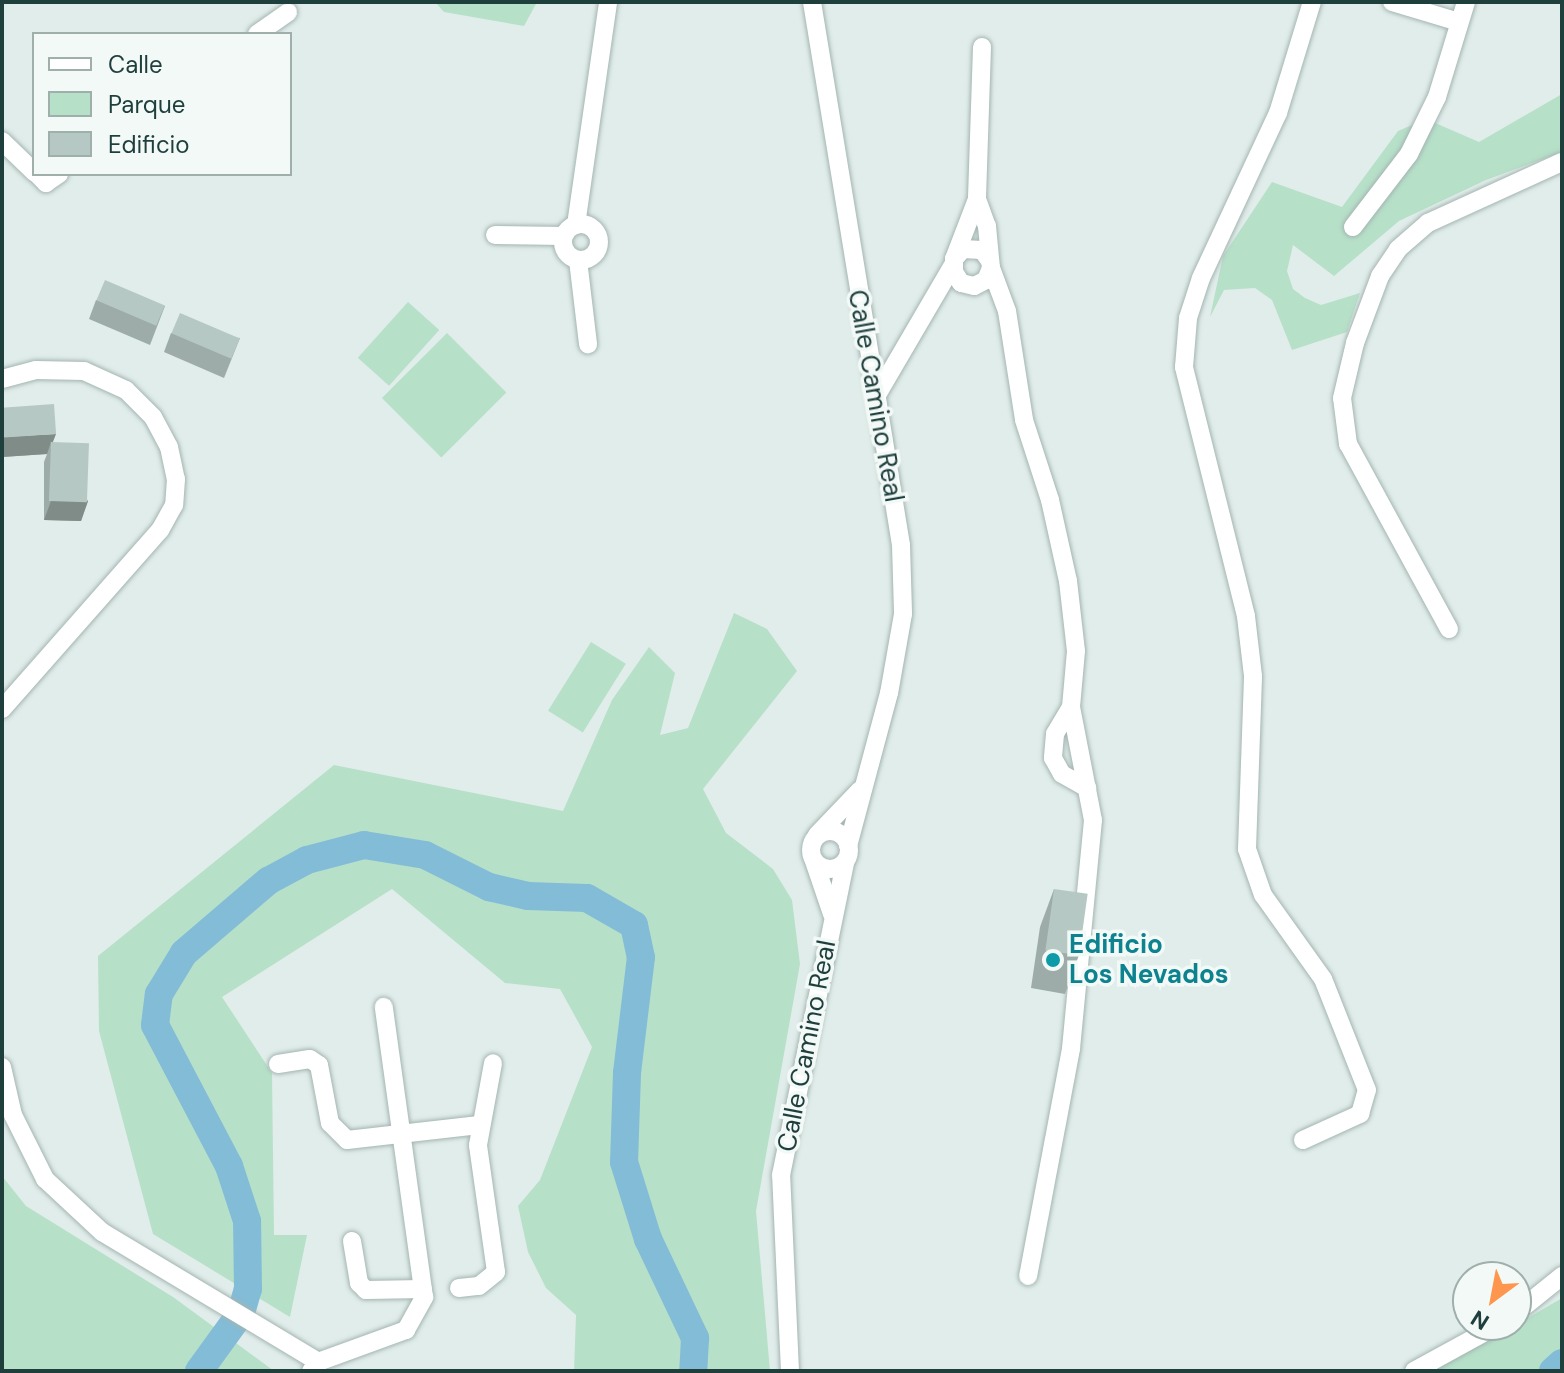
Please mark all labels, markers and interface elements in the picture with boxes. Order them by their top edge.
legend [32,32,292,176]
text: Calle [108,49,163,80]
text: Parque [108,89,185,120]
text: Edificio [108,129,190,160]
street label: Calle Camino Real [841,287,909,505]
place label: Edificio Los Nevados [1069,929,1229,990]
street label: Calle Camino Real [771,938,843,1154]
marker: Edificio Los Nevados [1044,951,1062,969]
north arrow [1452,1261,1532,1341]
text: N [1466,1304,1495,1337]

